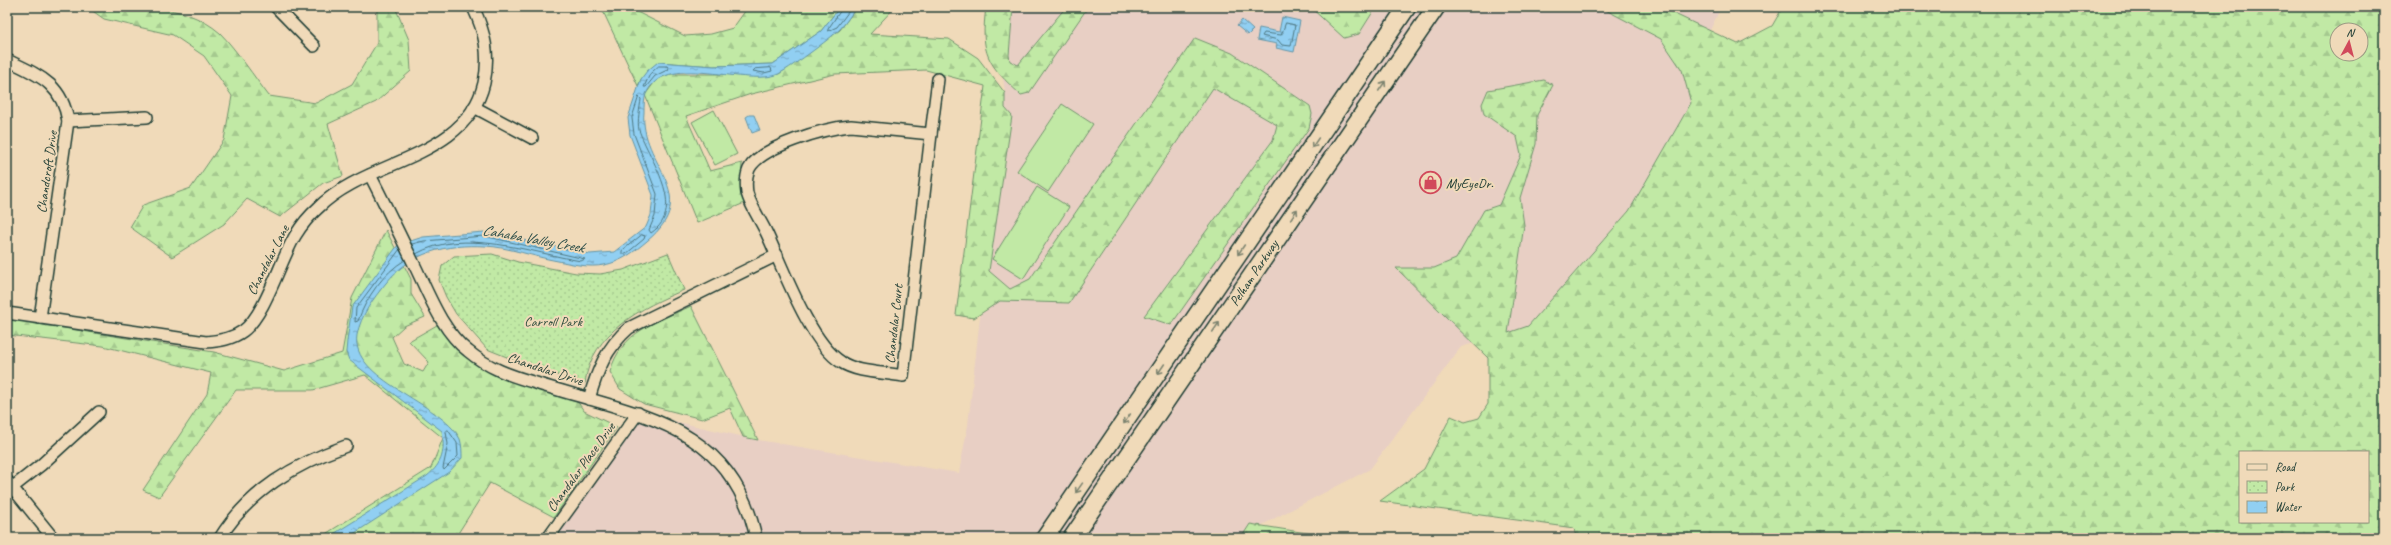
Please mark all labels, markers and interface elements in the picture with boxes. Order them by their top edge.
north arrow [2329,22,2369,62]
text: N [2346,25,2357,40]
one-way arrow [1378,80,1386,91]
street label: Chandcroft Drive [33,129,61,214]
one-way arrow [1311,137,1319,148]
shop icon: MyEyeDr. [1417,170,1443,196]
place label: MyEyeDr. [1446,175,1494,192]
one-way arrow [1290,208,1298,219]
street label: Chandalar Lane [243,221,294,298]
water label: Cahaba Valley Creek [481,221,588,258]
street label: Pelham Parkway [1226,236,1283,309]
one-way arrow [1237,245,1246,256]
street label: Chandalar Court [881,282,907,364]
park label: Carroll Park [524,313,583,330]
one-way arrow [1212,322,1220,333]
street label: Chandalar Drive [505,349,586,390]
one-way arrow [1157,364,1165,375]
one-way arrow [1123,413,1131,424]
street label: Chandalar Place Drive [543,418,620,515]
legend [2239,451,2369,523]
text: Road [2275,459,2297,475]
text: Park [2275,479,2296,495]
one-way arrow [1075,483,1083,494]
text: Water [2275,499,2303,515]

